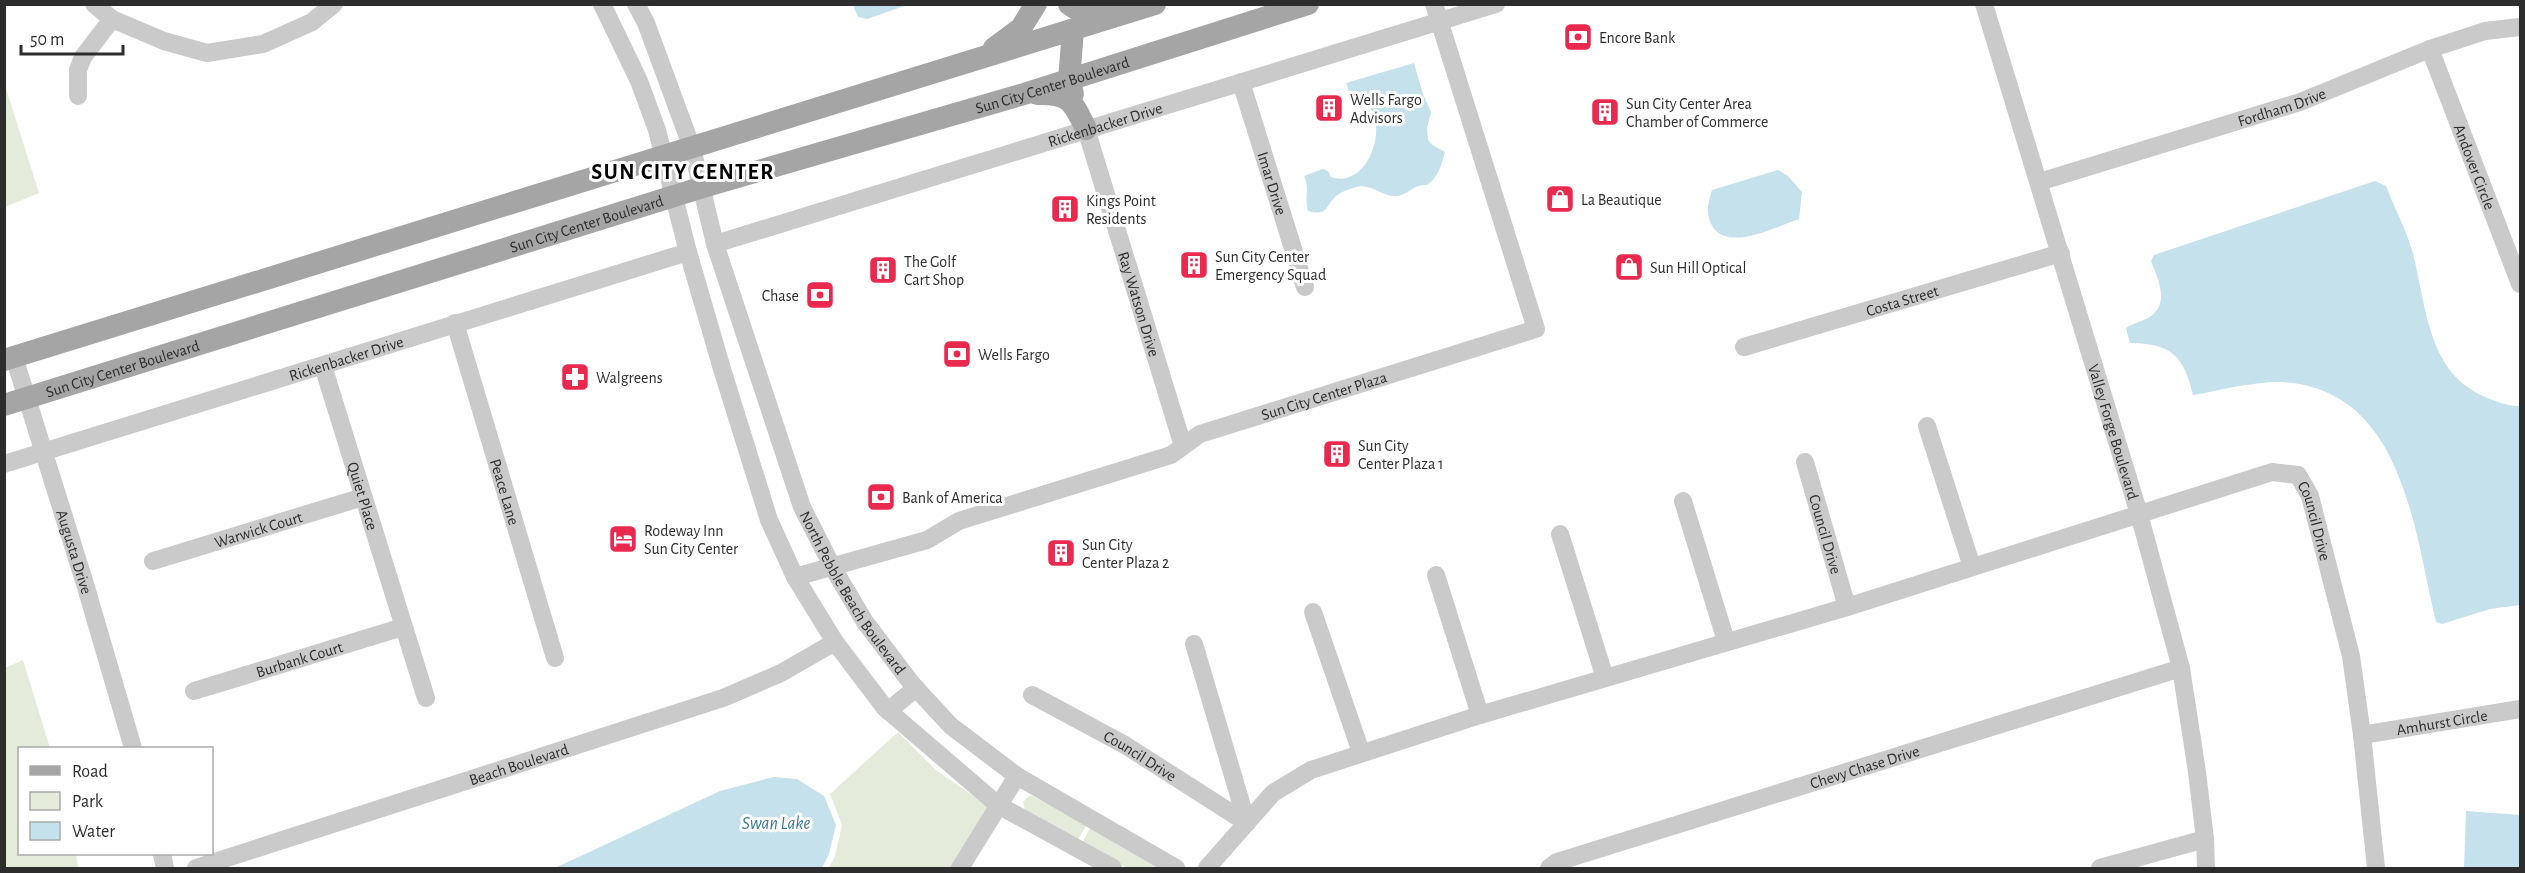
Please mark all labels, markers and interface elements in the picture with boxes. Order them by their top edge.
scale bar [21,18,123,56]
bank icon: Encore Bank [1562,21,1594,53]
place label: Encore Bank [1599,30,1676,46]
text: 50 m [30,31,64,49]
street label: Sun City Center Boulevard [974,54,1131,117]
street label: Fordham Drive [2236,85,2328,130]
building icon: Wells Fargo Advisors [1313,92,1345,124]
place label: Wells Fargo Advisors [1350,92,1422,126]
building icon: Sun City Center Area Chamber of Commerce [1589,96,1621,128]
place label: Sun City Center Area Chamber of Commerce [1626,96,1768,130]
street label: Rickenbacker Drive [1046,100,1165,150]
street label: Andover Circle [2451,122,2498,212]
street label: Imar Drive [1254,150,1289,217]
district label: SUN CITY CENTER [591,161,775,183]
shop icon: La Beautique [1544,183,1576,215]
place label: La Beautique [1581,192,1662,208]
street label: Sun City Center Boulevard [508,193,665,256]
building icon: Kings Point Residents [1049,193,1081,225]
place label: Kings Point Residents [1086,193,1156,227]
building icon: Sun City Center Emergency Squad [1178,249,1210,281]
place label: Sun City Center Emergency Squad [1215,249,1326,284]
street label: Ray Watson Drive [1115,250,1162,359]
shop icon: Sun Hill Optical [1613,251,1645,283]
building icon: The Golf Cart Shop [867,254,899,286]
place label: The Golf Cart Shop [904,254,964,288]
place label: Sun Hill Optical [1650,260,1746,276]
bank icon: Chase [804,279,836,311]
street label: Costa Street [1864,283,1941,319]
place label: Chase [762,288,799,304]
street label: Rickenbacker Drive [287,334,405,384]
street label: Sun City Center Boulevard [44,338,201,401]
bank icon: Wells Fargo [941,338,973,370]
place label: Wells Fargo [978,347,1050,363]
pharmacy icon: Walgreens [559,361,591,393]
street label: Valley Forge Boulevard [2085,362,2141,501]
street label: Sun City Center Plaza [1259,369,1389,423]
place label: Walgreens [596,370,663,386]
building icon: Sun City Center Plaza 1 [1321,438,1353,470]
place label: Sun City Center Plaza 1 [1358,438,1444,472]
street label: Peace Lane [487,457,522,527]
street label: Quiet Place [343,460,380,532]
street label: Council Drive [2294,479,2333,562]
bank icon: Bank of America [865,481,897,513]
place label: Bank of America [902,490,1003,506]
street label: Council Drive [1806,493,1844,576]
street label: Augusta Drive [53,508,94,596]
street label: Warwick Court [213,509,304,551]
street label: North Pebble Beach Boulevard [796,509,908,677]
hotel icon: Rodeway Inn Sun City Center [607,523,639,555]
place label: Rodeway Inn Sun City Center [644,523,739,558]
building icon: Sun City Center Plaza 2 [1045,537,1077,569]
place label: Sun City Center Plaza 2 [1082,537,1169,571]
street label: Burbank Court [254,639,345,681]
street label: Amhurst Circle [2395,707,2489,738]
street label: Council Drive [1101,728,1179,785]
street label: Beach Boulevard [467,741,571,788]
street label: Chevy Chase Drive [1808,743,1921,792]
legend [18,747,213,855]
text: Road [72,763,108,781]
text: Park [72,793,104,811]
water label: Swan Lake [742,815,810,833]
text: Water [72,823,115,841]

